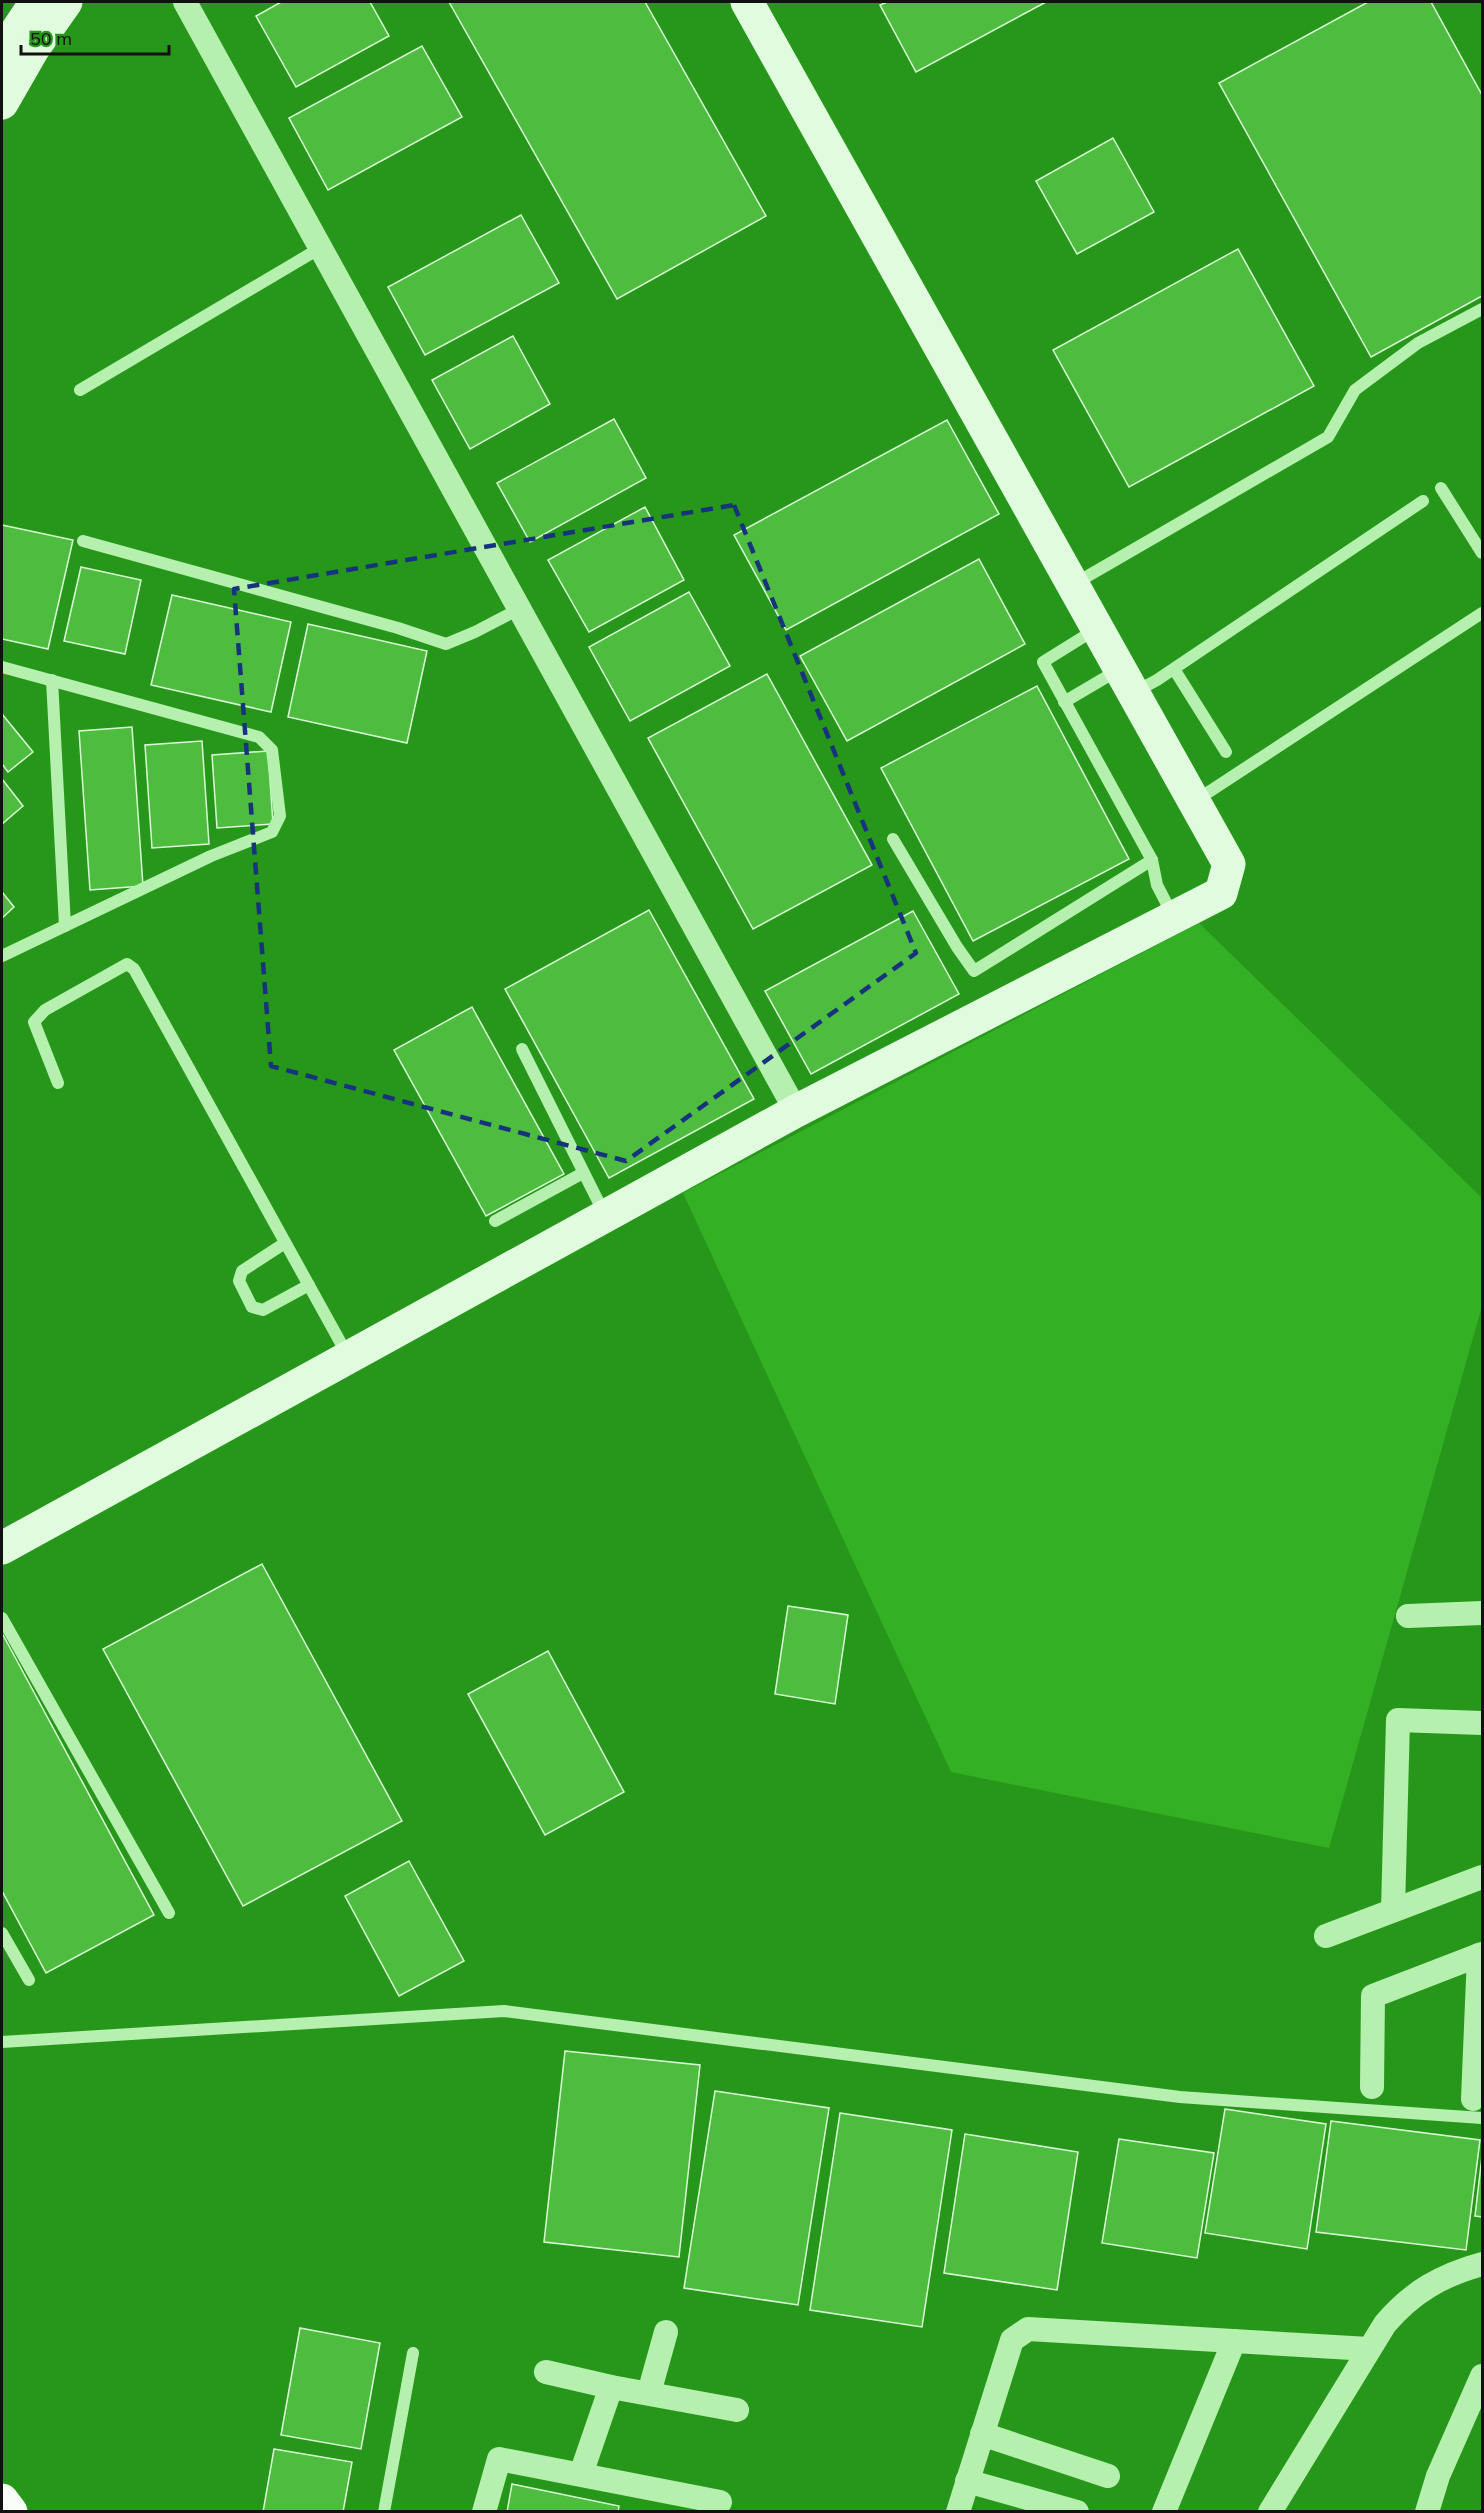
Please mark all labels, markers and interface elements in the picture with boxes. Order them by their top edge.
scale bar [21,18,170,56]
text: 50 m [30,27,72,50]

